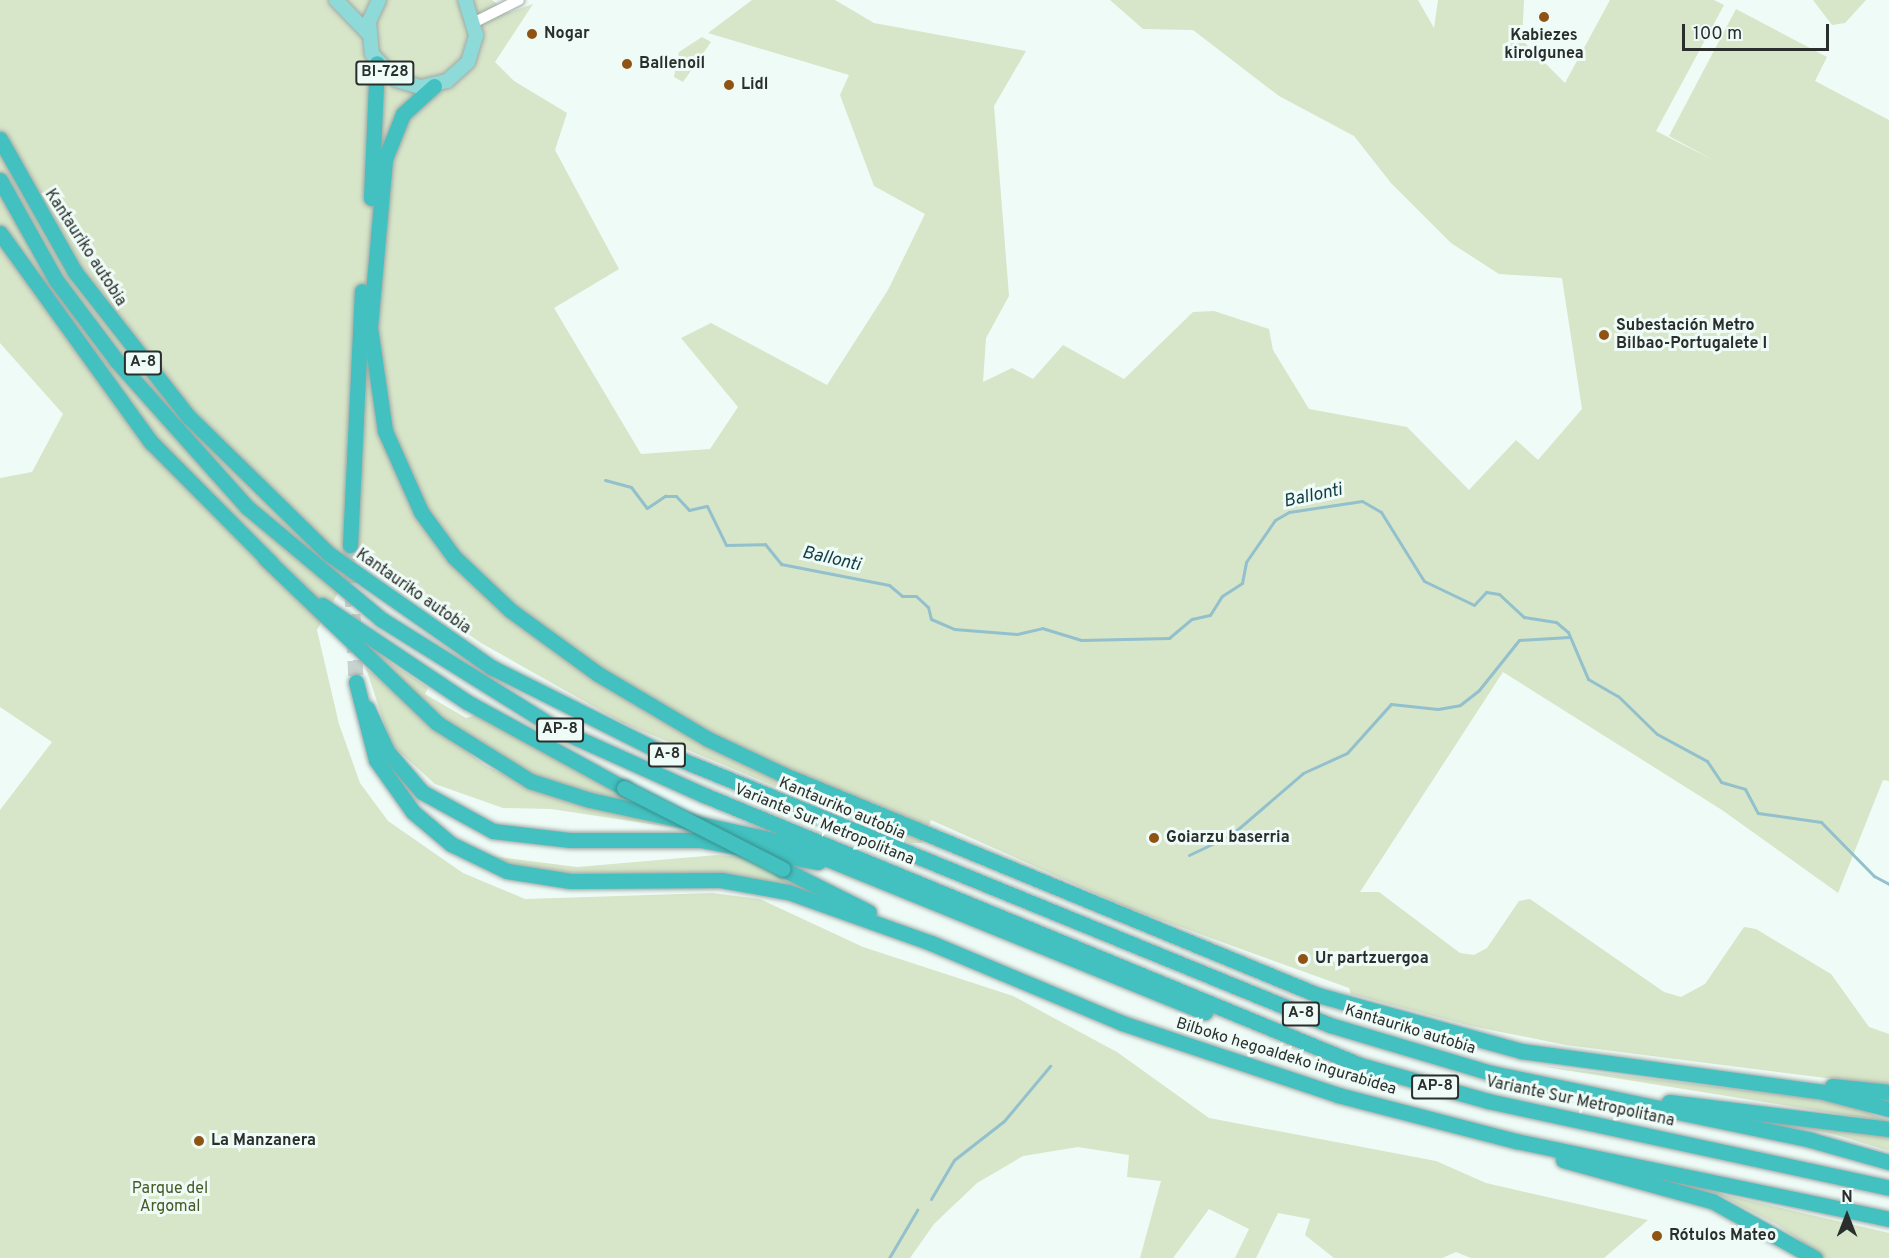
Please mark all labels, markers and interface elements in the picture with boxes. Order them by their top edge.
marker: Kabiezes kirolgunea [1537,10,1551,24]
scale bar [1685,12,1832,50]
text: 100 m [1693,23,1742,46]
place label: Nogar [544,24,590,44]
place label: Kabiezes kirolgunea [1504,26,1584,64]
marker: Nogar [525,27,539,41]
place label: Ballenoil [639,54,705,74]
marker: Ballenoil [620,57,634,71]
road number: BI-728 [355,61,415,85]
place label: Lidl [741,75,768,95]
marker: Lidl [722,78,736,92]
street label: Kantauriko autobia [40,186,130,310]
place label: Subestación Metro Bilbao-Portugalete I [1616,316,1767,354]
marker: Subestación Metro Bilbao-Portugalete I [1597,328,1611,342]
road number: A-8 [124,351,162,375]
water label: Ballonti [1282,480,1344,514]
water label: Ballonti [800,543,862,577]
street label: Kantauriko autobia [352,545,474,639]
road number: AP-8 [536,718,584,742]
road number: A-8 [648,743,686,767]
street label: Kantauriko autobia [776,774,908,844]
street label: Variante Sur Metropolitana [731,780,917,870]
place label: Goiarzu baserria [1166,828,1290,848]
marker: Goiarzu baserria [1147,831,1161,845]
place label: Ur partzuergoa [1315,949,1429,969]
marker: Ur partzuergoa [1296,952,1310,966]
street label: Kantauriko autobia [1342,1001,1478,1059]
road number: A-8 [1282,1002,1320,1026]
street label: Bilboko hegoaldeko ingurabidea [1173,1014,1399,1100]
street label: Variante Sur Metropolitana [1484,1073,1676,1131]
road number: AP-8 [1411,1075,1459,1099]
place label: La Manzanera [211,1131,316,1151]
marker: La Manzanera [192,1134,206,1148]
park label: Parque del Argomal [132,1179,208,1217]
north arrow [1817,1186,1877,1246]
text: N [1841,1188,1853,1208]
place label: Rótulos Mateo [1669,1226,1776,1246]
marker: Rótulos Mateo [1650,1229,1664,1243]

